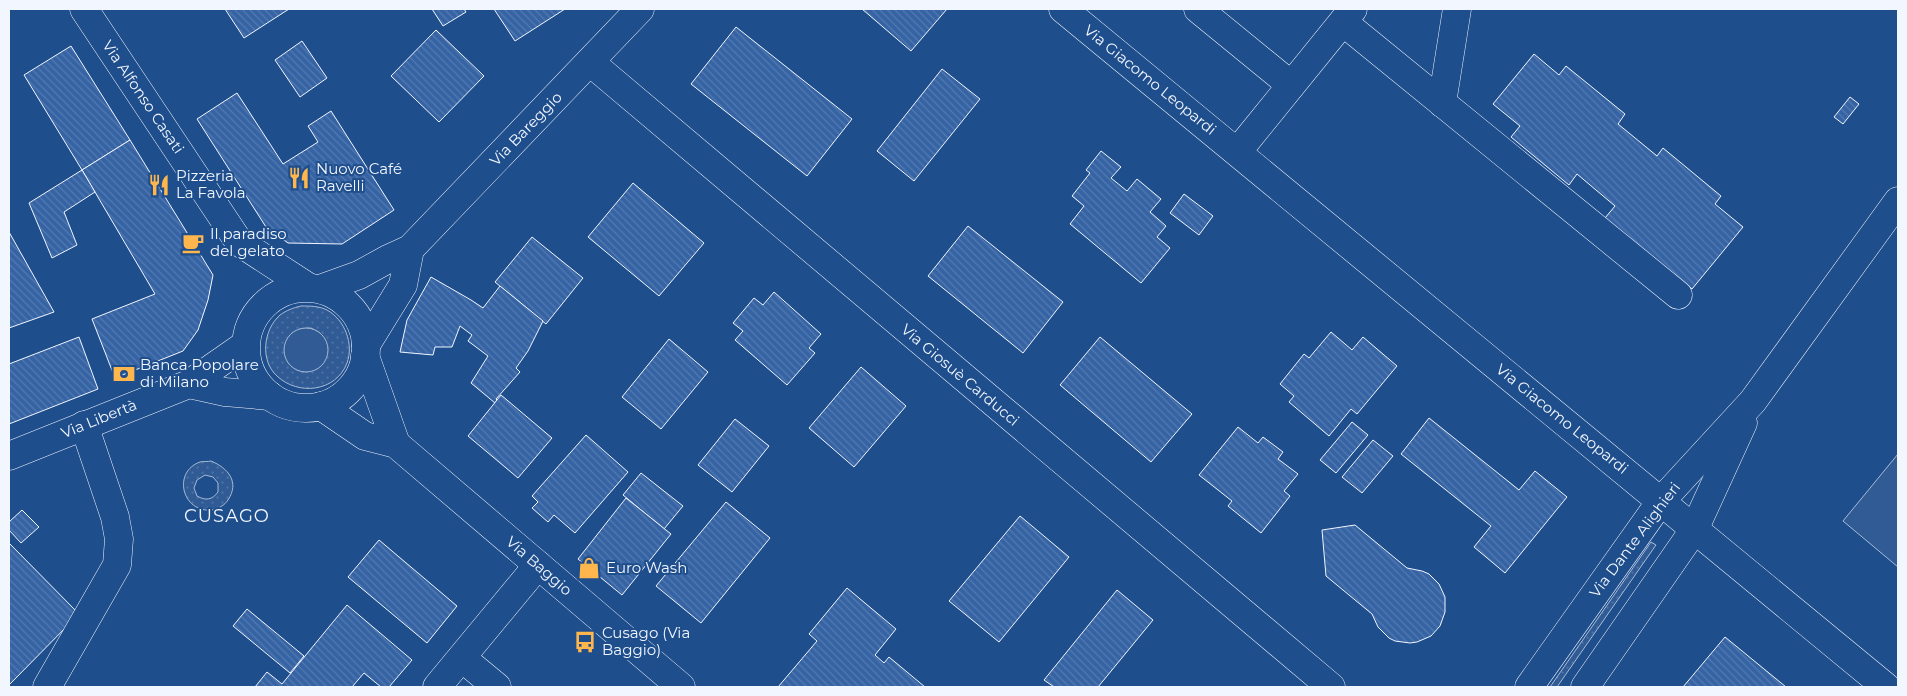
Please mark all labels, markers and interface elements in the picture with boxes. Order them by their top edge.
street label: Via Giacomo Leopardi [1080,20,1220,139]
street label: Via Alfonso Casati [98,36,188,157]
street label: Via Bareggio [485,88,566,170]
place label: Nuovo Café Ravelli [316,159,402,195]
restaurant icon: Nuovo Café Ravelli [286,165,312,191]
place label: Pizzeria La Favola [176,166,246,202]
restaurant icon: Pizzeria La Favola [146,172,172,198]
place label: Il paradiso del gelato [210,224,287,260]
cafe icon: Il paradiso del gelato [180,230,206,256]
street label: Via Giosuè Carducci [897,320,1023,430]
place label: Banca Popolare di Milano [140,355,259,391]
street label: Via Giacomo Leopardi [1492,359,1632,478]
bank icon: Banca Popolare di Milano [111,361,137,387]
street label: Via Libertà [58,395,139,442]
street label: Via Dante Alighieri [1585,478,1684,601]
district label: CUSAGO [184,505,270,527]
street label: Via Baggio [502,532,576,599]
shop icon: Euro Wash [576,555,602,581]
place label: Euro Wash [606,558,687,577]
place label: Cusago (Via Baggio) [602,623,690,659]
bus stop icon: Cusago (Via Baggio) [572,629,598,655]

